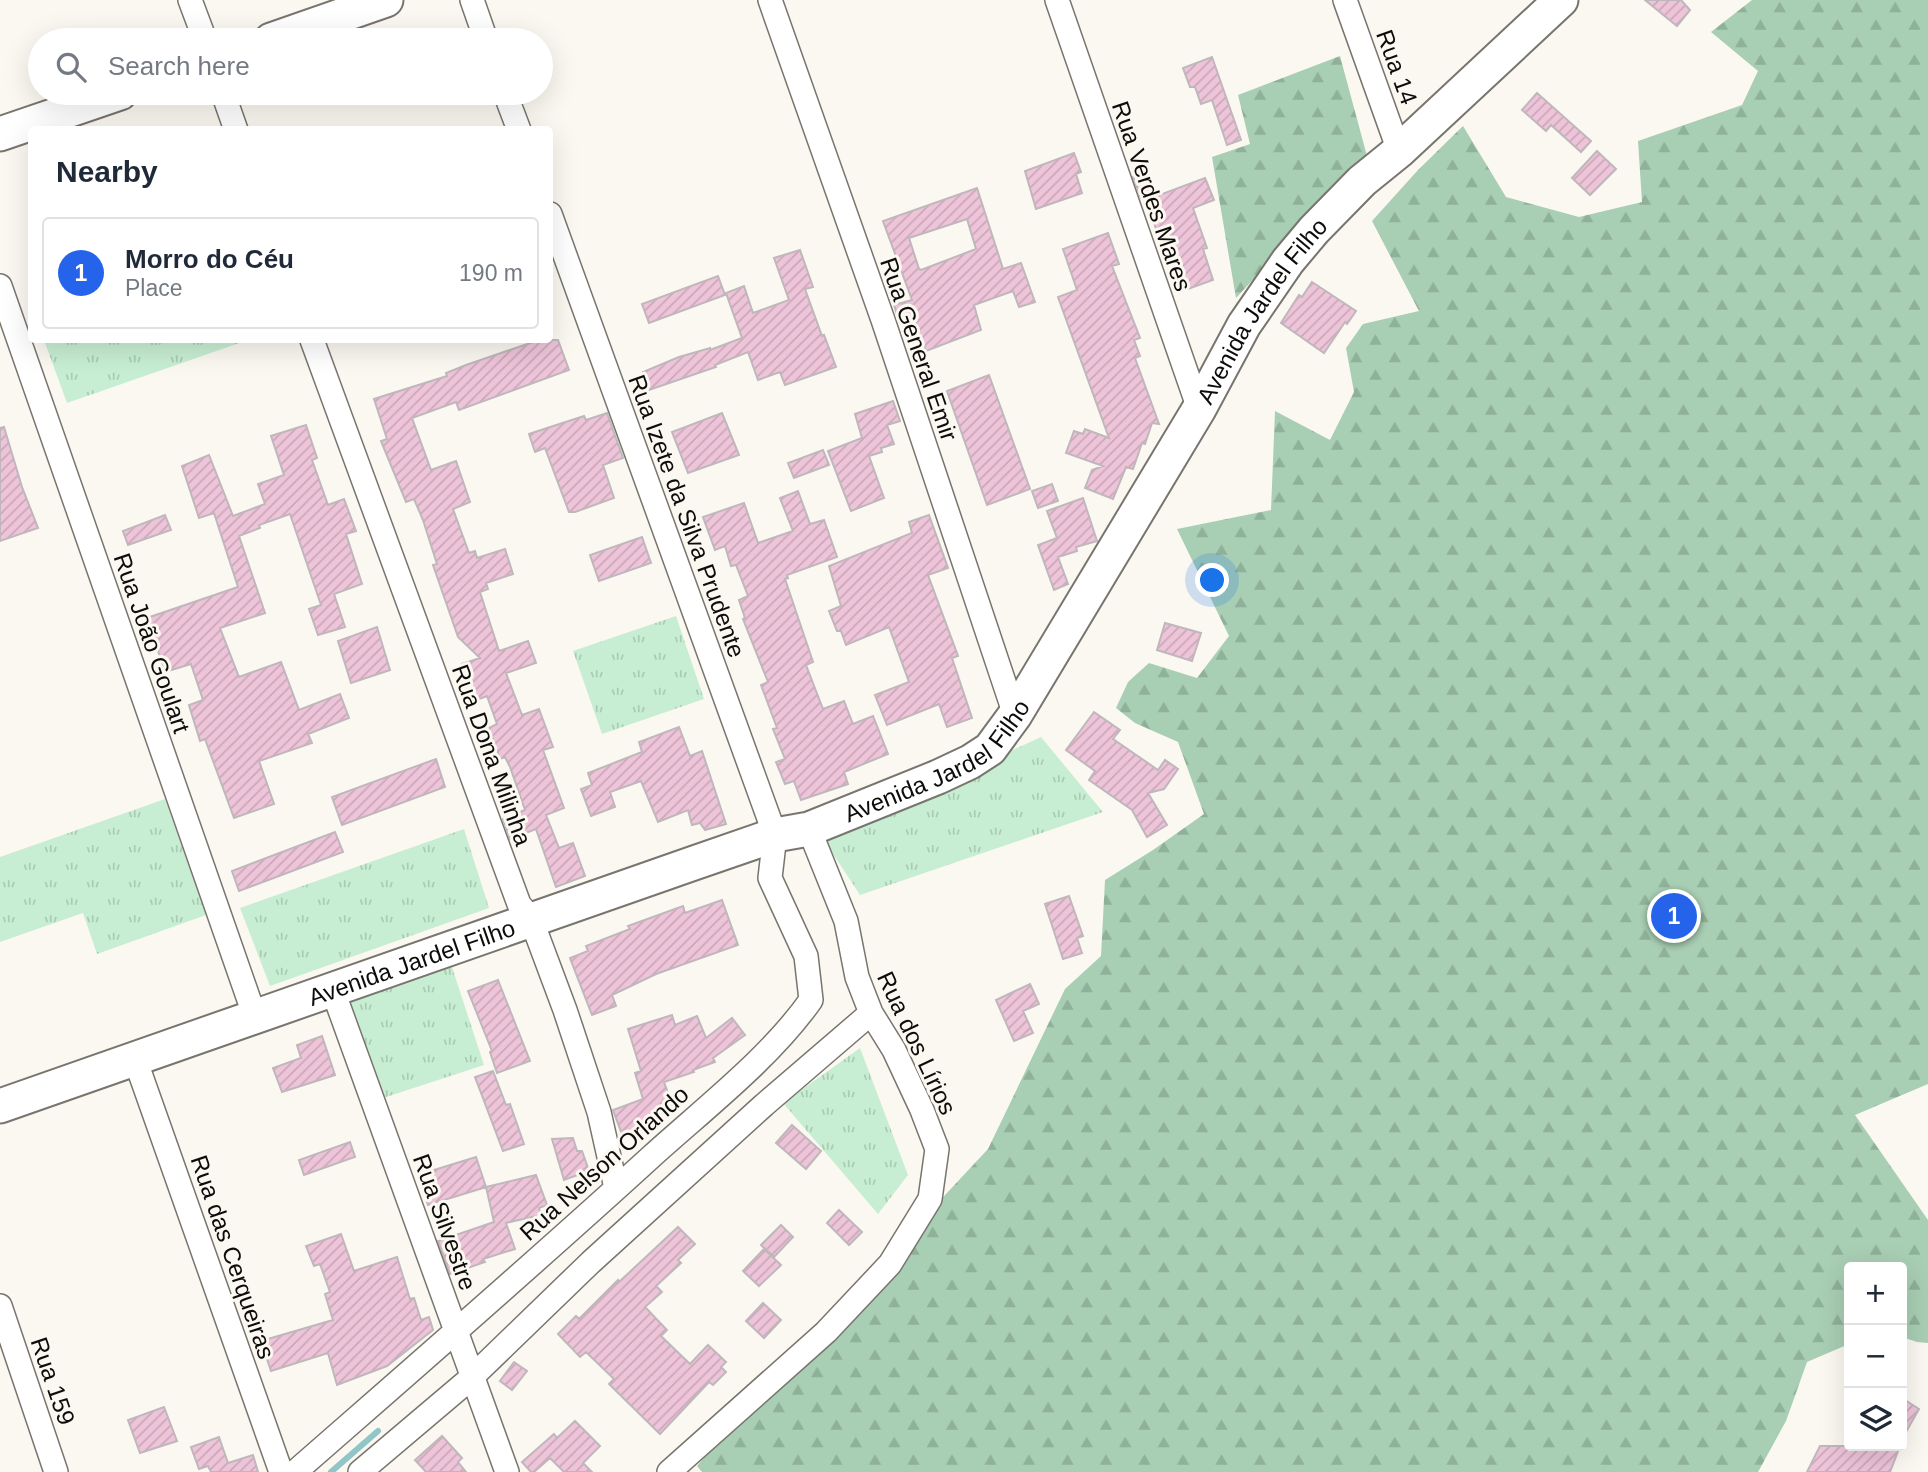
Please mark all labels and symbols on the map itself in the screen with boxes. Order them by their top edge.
street label: Rua 14 [1371,26,1423,108]
street label: Rua Verdes Mares [1107,98,1197,294]
street label: Avenida Jardel Filho [1191,212,1332,408]
street label: Rua General Emir [875,254,963,444]
street label: Rua Izete da Silva Prudente [623,371,751,661]
street label: Rua João Goulart [109,550,195,737]
your location [1195,563,1229,597]
street label: Rua Dona Milinha [447,661,538,850]
street label: Avenida Jardel Filho [840,695,1035,827]
pin: 1 [1651,890,1697,942]
street label: Avenida Jardel Filho [305,913,518,1011]
street label: Rua dos Lírios [872,967,962,1119]
street label: Rua Nelson Orlando [514,1080,694,1246]
street label: Rua Silvestre [408,1150,482,1294]
street label: Rua das Cerqueiras [185,1152,281,1362]
street label: Rua 159 [25,1334,81,1428]

